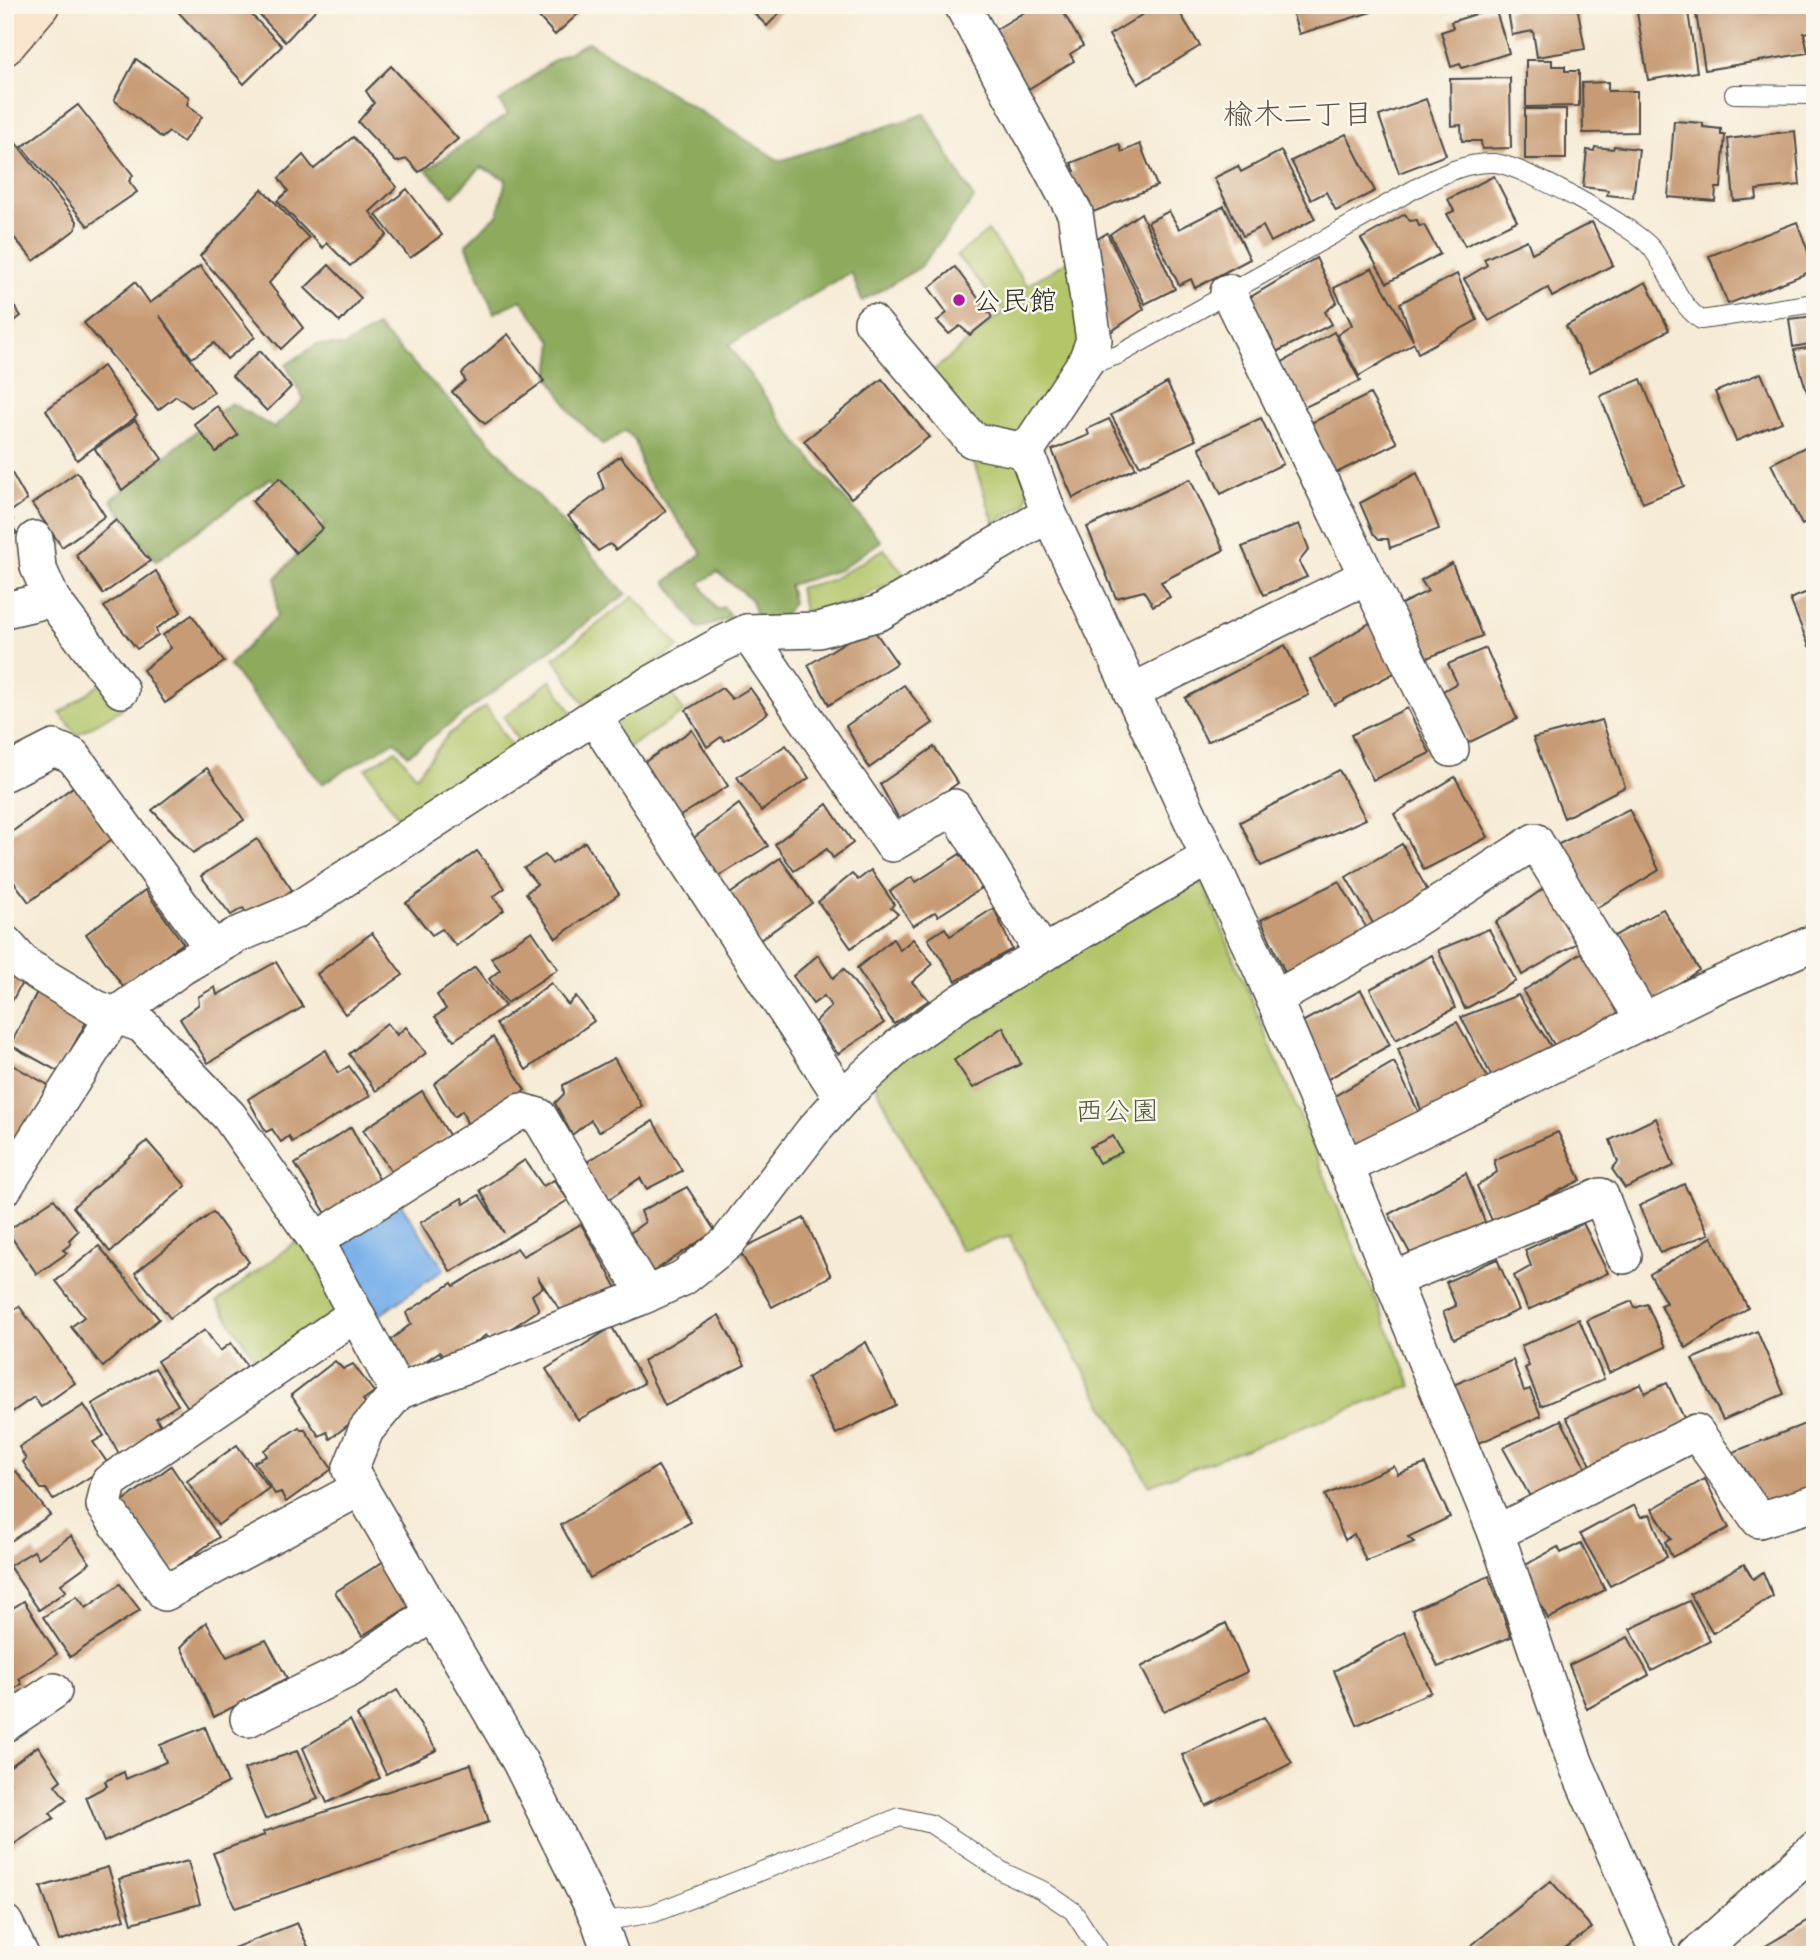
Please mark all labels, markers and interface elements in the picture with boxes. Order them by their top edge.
district label: 楡木二丁目 [1223,97,1373,140]
place label: 公民館 [973,285,1057,325]
marker: 公民館 [951,292,967,308]
park label: 西公園 [1075,1095,1159,1135]

